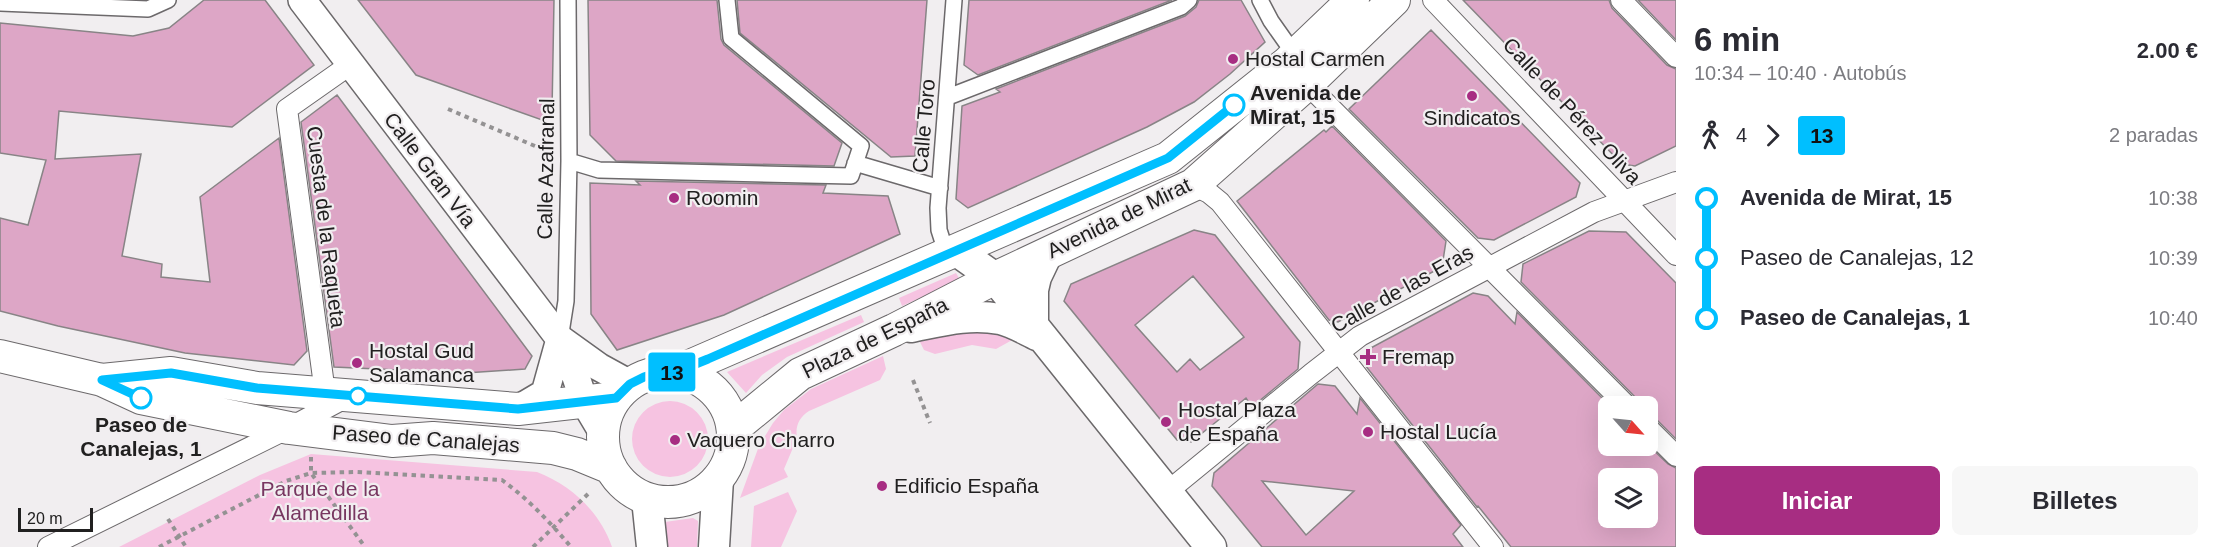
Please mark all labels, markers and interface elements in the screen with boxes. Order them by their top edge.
text: 6 min [1694,21,1780,58]
street label: Calle de Pérez Oliva [1499,33,1646,189]
text: 2.00 € [2137,38,2198,63]
place label: Hostal Carmen [1245,47,1385,70]
marker: Hostal Carmen [1226,52,1240,66]
text: 10:34 – 10:40 · Autobús [1694,62,1906,84]
street label: Calle Toro [908,78,939,174]
place label: Avenida de Mirat, 15 [1250,81,1361,128]
marker: Sindicatos [1465,89,1479,103]
marker: Avenida de Mirat, 15 [1223,94,1245,116]
street label: Calle Azafranal [533,98,558,240]
place label: Sindicatos [1424,106,1520,129]
street label: Calle Gran Vía [380,108,481,232]
icon: walk [1694,119,1727,152]
icon: forward [1756,119,1789,152]
text: 4 [1736,124,1747,146]
text: 13 [1810,124,1833,147]
text: 2 paradas [2109,124,2198,146]
street label: Cuesta de la Raqueta [303,125,350,329]
street label: Avenida de Mirat [1043,173,1195,262]
text: Avenida de Mirat, 15 [1740,185,1952,210]
place label: Roomin [686,186,758,209]
text: 10:38 [2148,187,2198,209]
marker: Roomin [667,191,681,205]
street label: Calle de las Eras [1327,240,1477,337]
text: Paseo de Canalejas, 12 [1740,245,1974,270]
text: 10:39 [2148,247,2198,269]
street label: Plaza de España [798,292,951,383]
text: Paseo de Canalejas, 1 [1740,305,1970,330]
text: 10:40 [2148,307,2198,329]
place label: Hostal Gud Salamanca [369,339,474,386]
place label: Fremap [1382,345,1454,368]
marker: Fremap [1359,348,1377,366]
line badge: 13 [645,352,699,392]
marker: Hostal Gud Salamanca [350,356,364,370]
text: 13 [660,361,684,384]
marker: Paseo de Canalejas, 1 [130,387,152,409]
unlabelled marker [349,387,367,405]
north arrow [1598,396,1658,456]
map controls [1598,396,1658,528]
place label: Hostal Plaza de España [1178,398,1296,445]
place label: Paseo de Canalejas, 1 [80,413,202,460]
marker: Hostal Plaza de España [1159,415,1173,429]
street label: Paseo de Canalejas [331,420,521,457]
place label: Hostal Lucía [1380,420,1497,443]
marker: Hostal Lucía [1361,425,1375,439]
place label: Vaquero Charro [687,428,835,451]
marker: Vaquero Charro [668,433,682,447]
button: Iniciar [1694,466,1940,535]
button: Billetes [1952,466,2198,535]
button: layers [1598,468,1658,528]
place label: Edificio España [894,474,1039,497]
park label: Parque de la Alamedilla [260,477,380,524]
marker: Edificio España [875,479,889,493]
scale bar [18,505,93,532]
text: 20 m [27,510,63,527]

